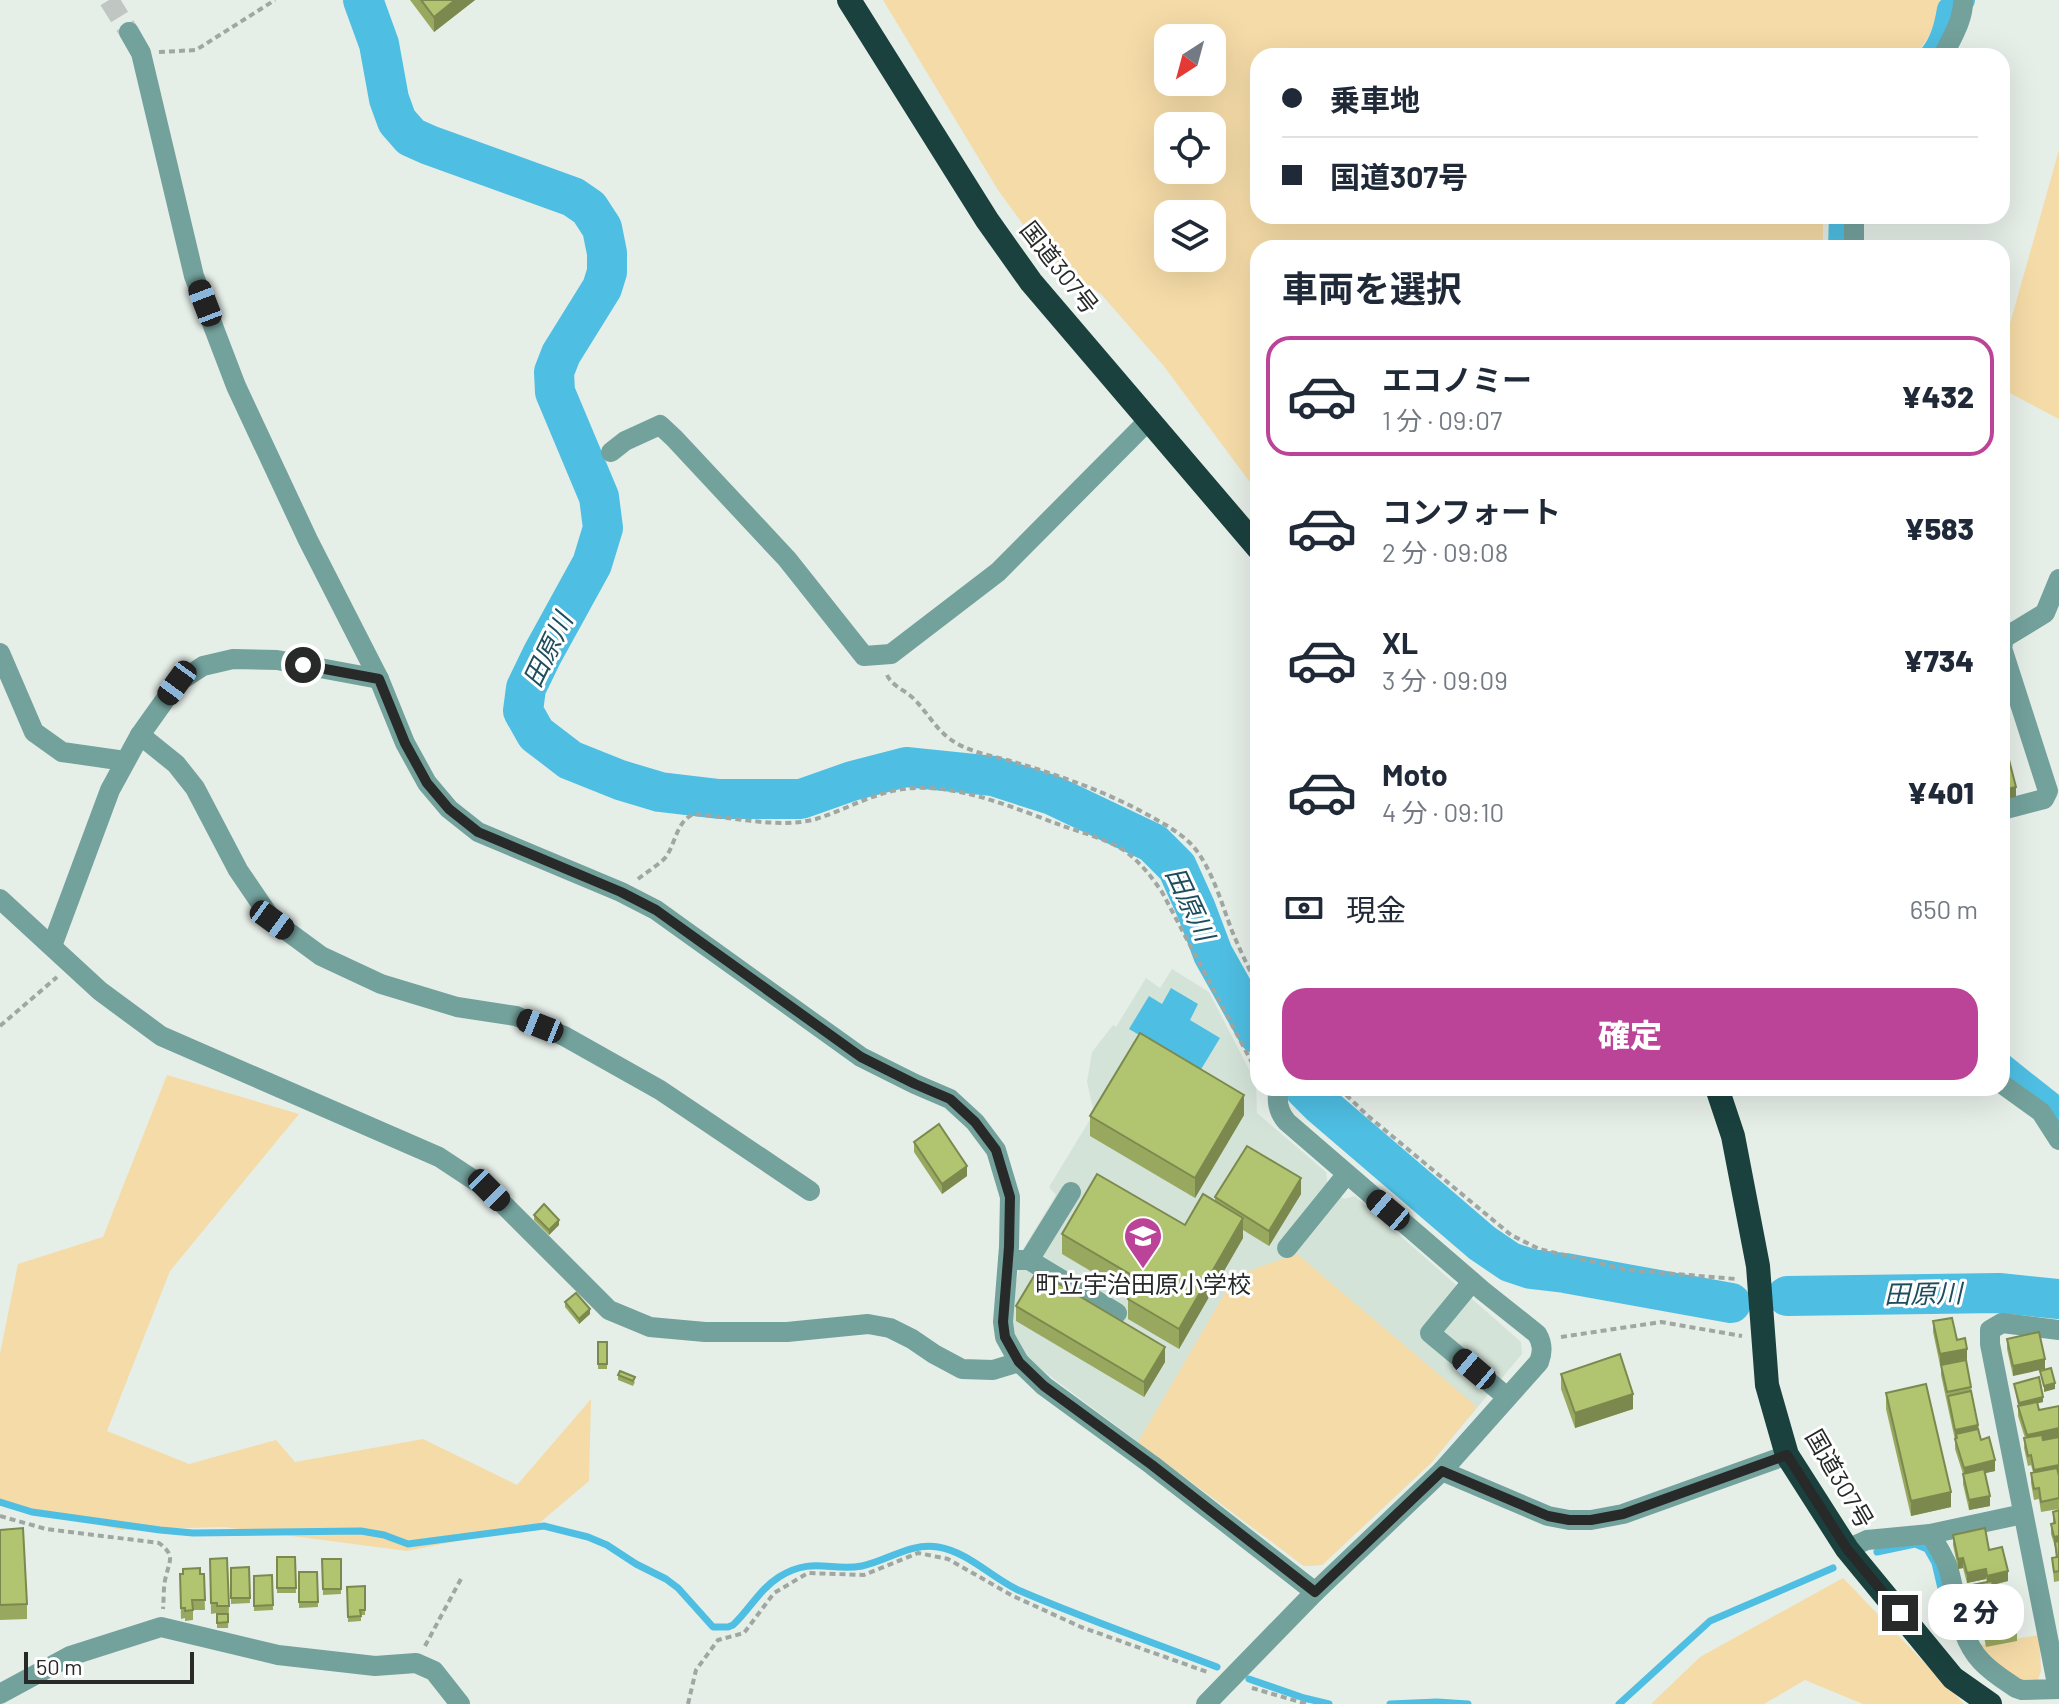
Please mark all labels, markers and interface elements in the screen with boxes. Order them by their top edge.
north arrow [1154,24,1226,96]
map controls [1154,24,1226,272]
text: 乗車地 [1330,81,1420,117]
button: locate [1154,112,1226,184]
text: 国道307号 [1330,158,1468,194]
button: layers [1154,200,1226,272]
street label: 国道307号 [1015,215,1105,319]
text: 車両を選択 [1282,266,1462,309]
car [185,276,225,330]
icon: car [1286,360,1358,432]
text: エコノミー [1382,361,1532,397]
text: ¥432 [1901,378,1974,414]
text: 1 分 · 09:07 [1382,404,1502,435]
icon: car [1286,492,1358,564]
text: コンフォート [1382,493,1561,529]
text: ¥583 [1904,510,1974,546]
text: 2 分 · 09:08 [1382,536,1508,567]
water label: 田原川 [516,605,579,691]
icon: car [1286,624,1358,696]
text: XL [1382,624,1418,660]
text: ¥734 [1903,642,1974,678]
route start [285,647,321,683]
car [153,657,201,709]
text: 3 分 · 09:09 [1382,664,1508,695]
icon: car [1286,756,1358,828]
text: Moto [1382,756,1448,792]
text: ¥401 [1907,774,1974,810]
text: 4 分 · 09:10 [1382,796,1504,827]
water label: 田原川 [1161,861,1223,948]
icon: cash [1282,886,1326,930]
text: 現金 [1346,891,1406,927]
text: 650 m [1910,893,1978,924]
car [246,896,298,944]
button: 確定 [1282,988,1978,1080]
car [513,1006,567,1046]
car [464,1165,514,1215]
car [1362,1185,1414,1235]
school or university icon: 町立宇治田原小学校 [1122,1215,1164,1270]
place label: 町立宇治田原小学校 [1035,1269,1251,1298]
water label: 田原川 [1884,1276,1965,1309]
car [1448,1344,1500,1394]
street label: 国道307号 [1800,1424,1880,1533]
callout: 2 分 [1928,1585,2024,1641]
route end [1882,1595,1918,1631]
text: 2 分 [1953,1596,1999,1627]
scale bar [24,1648,194,1684]
text: 50 m [36,1653,82,1679]

